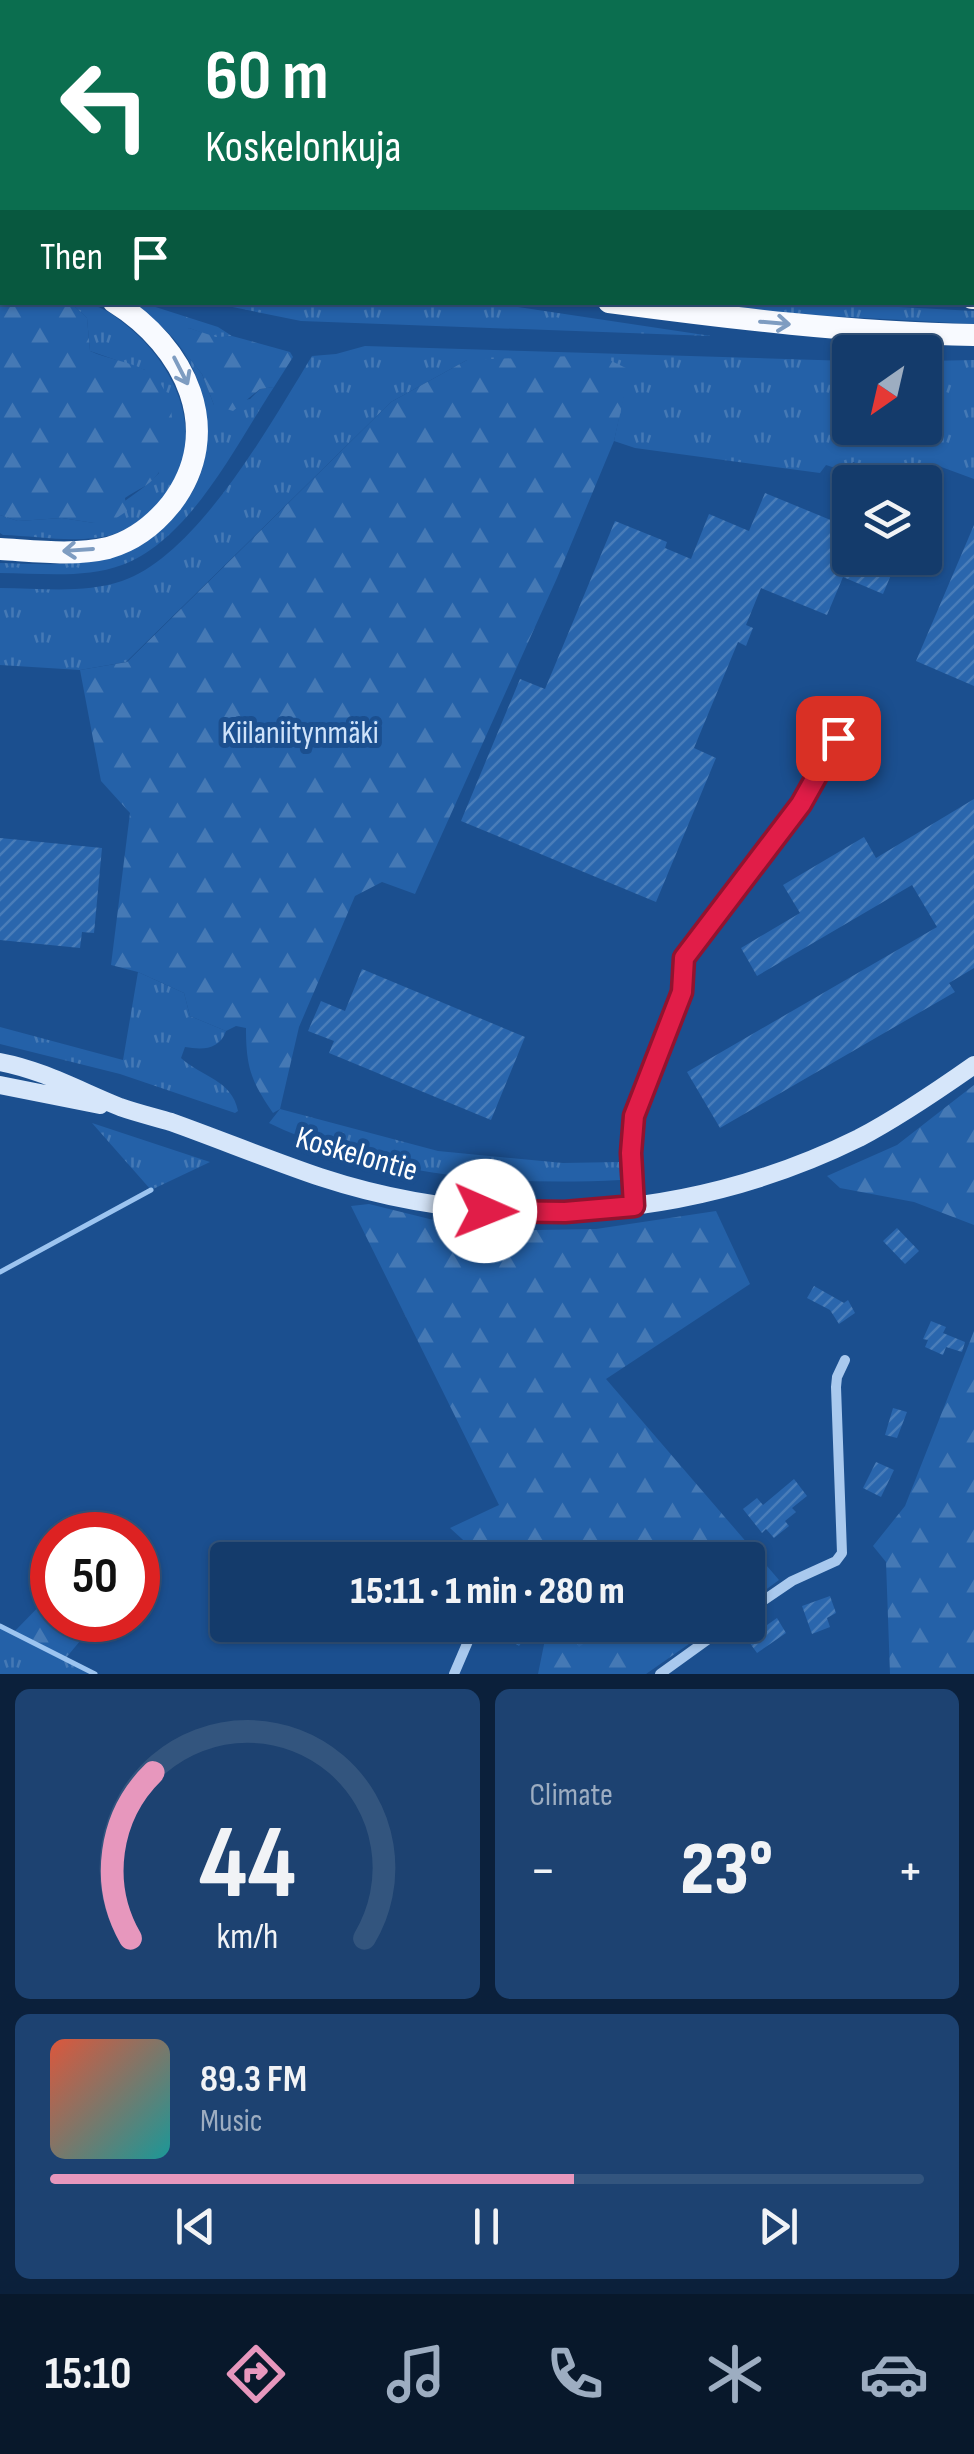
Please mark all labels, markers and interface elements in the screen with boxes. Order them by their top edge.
text: 60 m [205,35,329,119]
icon: left [40,40,170,170]
text: Koskelonkuja [205,120,402,175]
icon: arrive [123,230,178,285]
text: Then [40,235,103,280]
one-way arrow [758,314,791,333]
north arrow [832,335,942,445]
map controls [832,335,942,575]
one-way arrow [172,355,191,385]
button: layers [832,465,942,575]
one-way arrow [62,541,95,560]
pin [796,696,881,781]
icon: arrive [811,711,866,766]
park label: Kiilaniitynmäki [221,714,379,753]
street label: Koskelontie [291,1118,422,1190]
position arrow [433,1159,537,1263]
speed limit sign: 50 [30,1512,160,1642]
text: 15:11 · 1 min · 280 m [351,1569,624,1614]
text: Climate [530,1776,613,1815]
text: 44 [199,1802,296,1927]
text: 23° [681,1825,773,1916]
text: − [530,1838,556,1905]
text: + [897,1838,924,1905]
text: km/h [216,1916,278,1959]
text: 89.3 FM [200,2057,307,2102]
text: Music [200,2102,263,2141]
icon: previous [168,2199,223,2254]
icon: pause [459,2199,514,2254]
icon: next [751,2199,806,2254]
icon: directions [221,2339,291,2409]
icon: music [381,2339,451,2409]
icon: phone [540,2339,610,2409]
icon: climate [700,2339,770,2409]
icon: car [859,2339,929,2409]
text: 15:10 [45,2347,131,2402]

